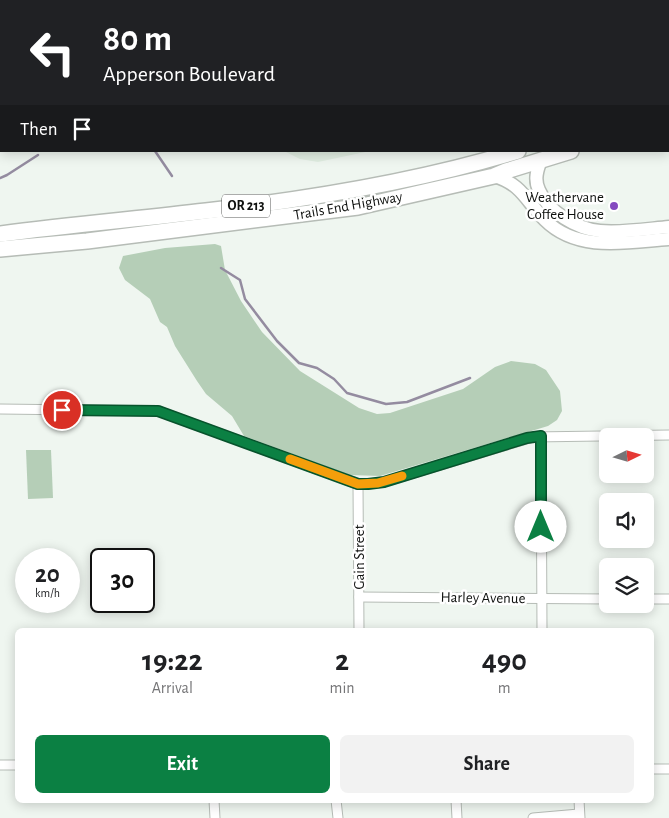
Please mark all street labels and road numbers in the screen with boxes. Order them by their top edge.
street label: Trails End Highway [292,189,404,223]
road number: OR 213 [222,195,270,218]
street label: Gain Street [352,524,367,589]
street label: Harley Avenue [440,590,526,606]

